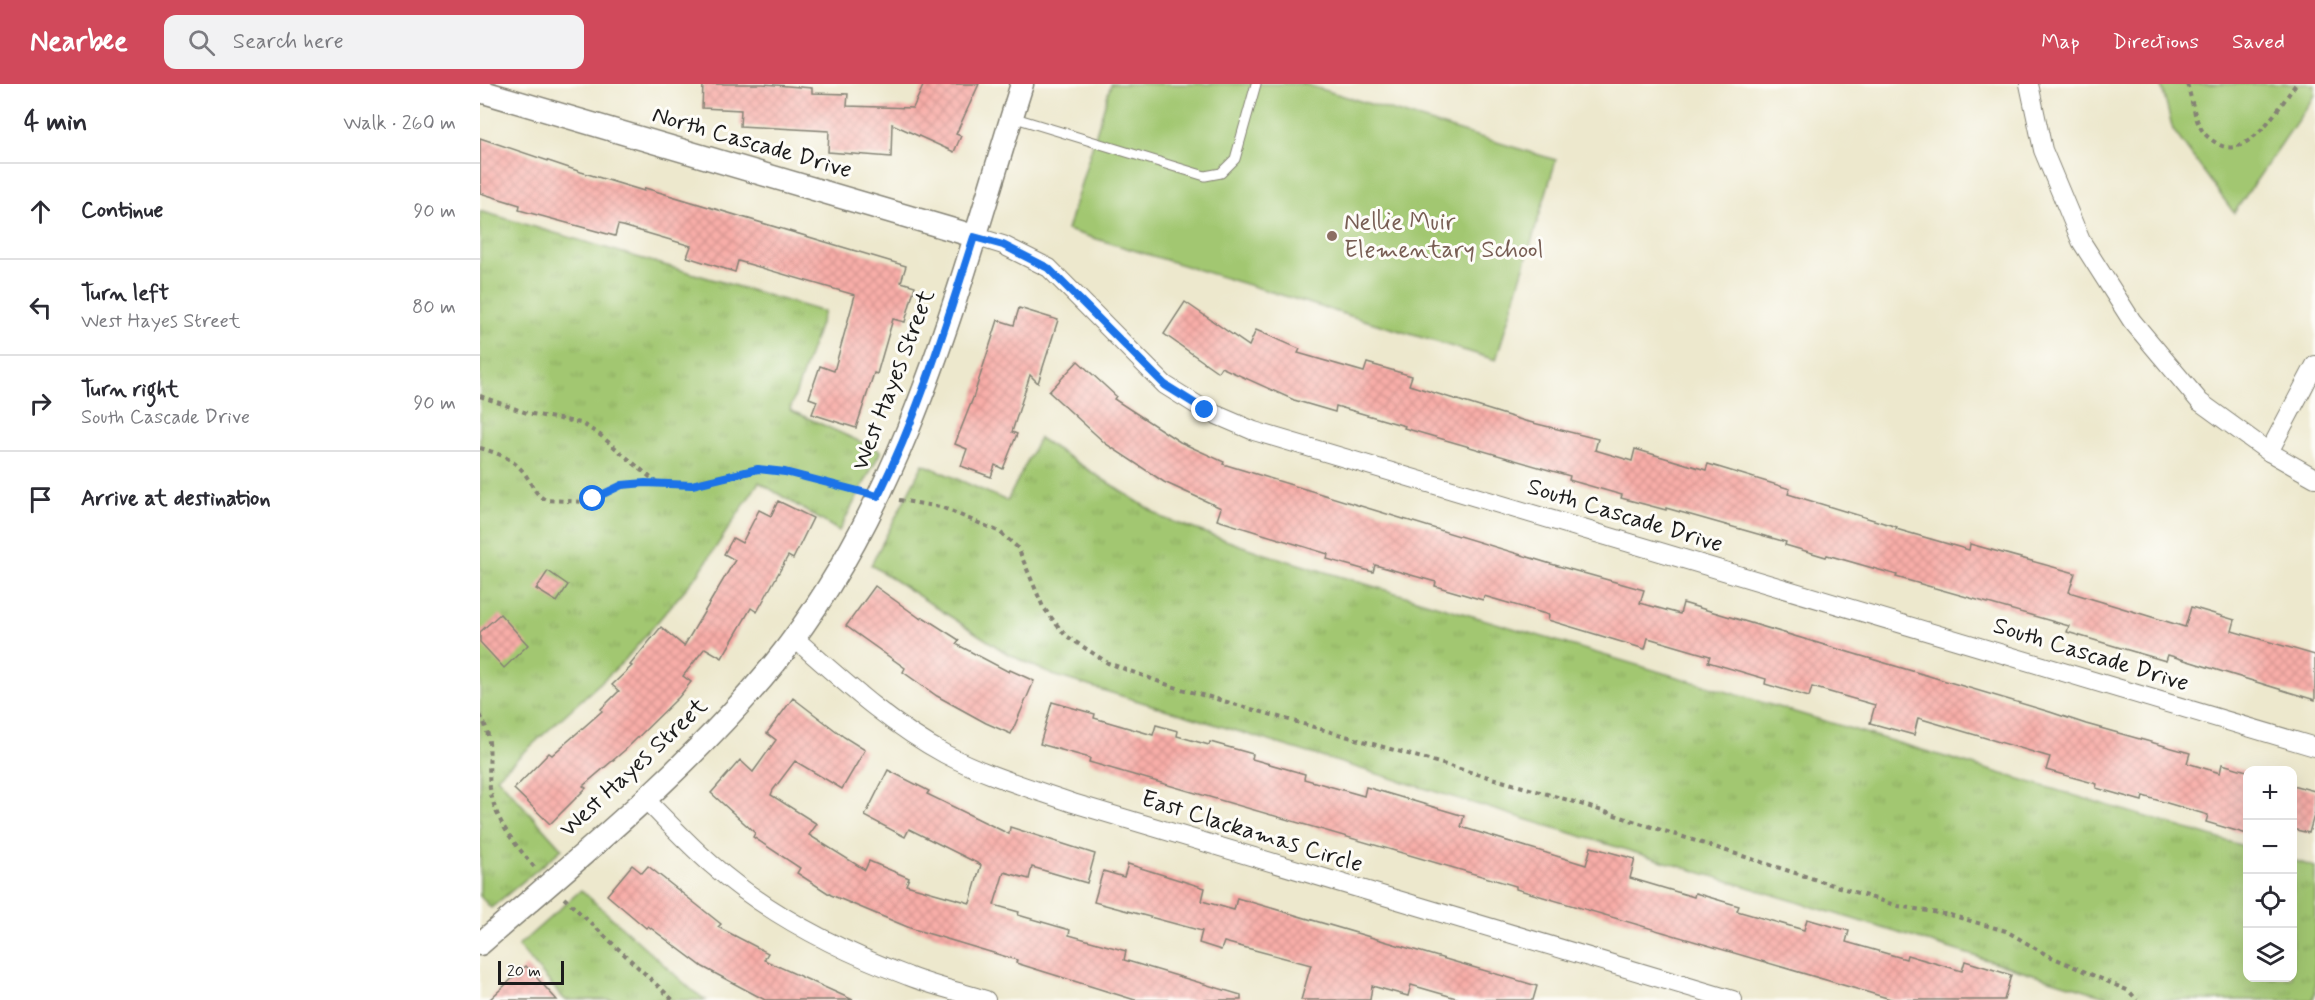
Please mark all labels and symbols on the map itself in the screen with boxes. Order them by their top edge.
street label: North Cascade Drive [649,100,855,186]
place label: Nellie Muir Elementary School [1344,207,1543,266]
marker: Nellie Muir Elementary School [1325,229,1339,243]
street label: West Hayes Street [845,285,943,475]
route end [1191,396,1217,422]
street label: South Cascade Drive [1523,472,1727,560]
route start [579,485,605,511]
street label: South Cascade Drive [1989,611,2193,699]
street label: West Hayes Street [553,691,715,845]
street label: East Clackamas Circle [1137,784,1367,880]
scale bar [498,958,564,986]

